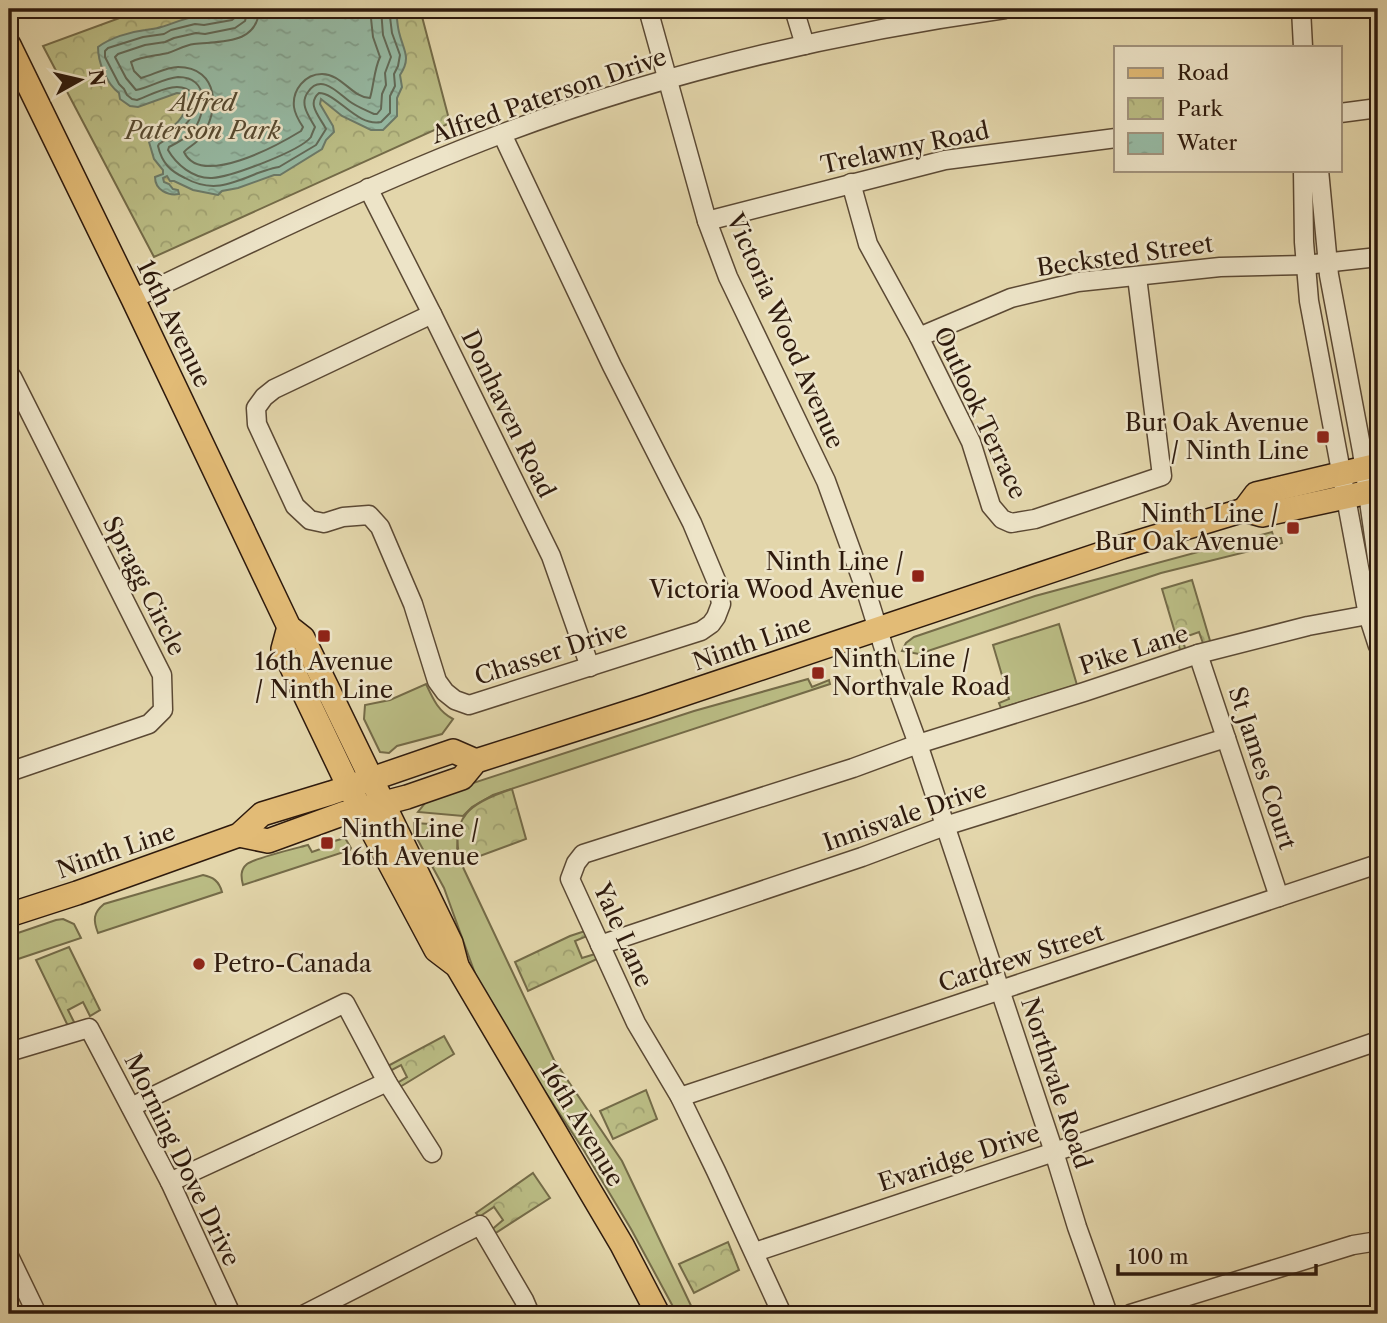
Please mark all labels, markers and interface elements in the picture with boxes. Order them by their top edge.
street label: Alfred Paterson Drive [426,42,670,150]
north arrow [46,46,116,116]
legend [1114,46,1342,172]
text: Road [1177,60,1229,85]
text: N [84,68,109,87]
park label: Alfred Paterson Park [123,88,281,145]
text: Park [1177,96,1223,121]
street label: Trelawny Road [818,115,992,180]
text: Water [1176,130,1237,155]
street label: Victoria Wood Avenue [720,208,851,453]
street label: Becksted Street [1035,229,1216,282]
street label: 16th Avenue [131,255,218,392]
street label: Outlook Terrace [928,322,1033,504]
street label: Donhaven Road [455,325,562,503]
place label: Bur Oak Avenue / Ninth Line [1125,408,1309,465]
marker: Bur Oak Avenue / Ninth Line [1315,429,1331,445]
place label: Ninth Line / Bur Oak Avenue [1095,499,1279,556]
street label: Spragg Circle [97,511,192,660]
marker: Ninth Line / Bur Oak Avenue [1285,520,1301,536]
place label: Ninth Line / Victoria Wood Avenue [648,547,904,604]
marker: Ninth Line / Victoria Wood Avenue [910,568,926,584]
street label: Ninth Line [689,609,815,676]
street label: Chasser Drive [471,614,631,691]
street label: Pike Lane [1076,618,1192,681]
marker: 16th Avenue / Ninth Line [316,628,332,644]
place label: Ninth Line / Northvale Road [832,644,1011,701]
place label: 16th Avenue / Ninth Line [255,647,393,704]
marker: Ninth Line / Northvale Road [810,665,826,681]
street label: St James Court [1223,683,1303,853]
street label: Innisvale Drive [819,774,990,857]
place label: Ninth Line / 16th Avenue [341,814,479,871]
street label: Ninth Line [53,817,179,884]
marker: Ninth Line / 16th Avenue [319,835,335,851]
street label: Yale Lane [587,877,659,991]
street label: Cardrew Street [935,917,1108,998]
place label: Petro-Canada [213,949,372,978]
marker: Petro-Canada [191,956,207,972]
street label: Northvale Road [1015,994,1098,1172]
street label: Morning Dove Drive [118,1049,247,1271]
street label: 16th Avenue [534,1058,630,1192]
street label: Evaridge Drive [874,1118,1043,1197]
scale bar [1118,1232,1315,1276]
text: 100 m [1128,1244,1189,1269]

